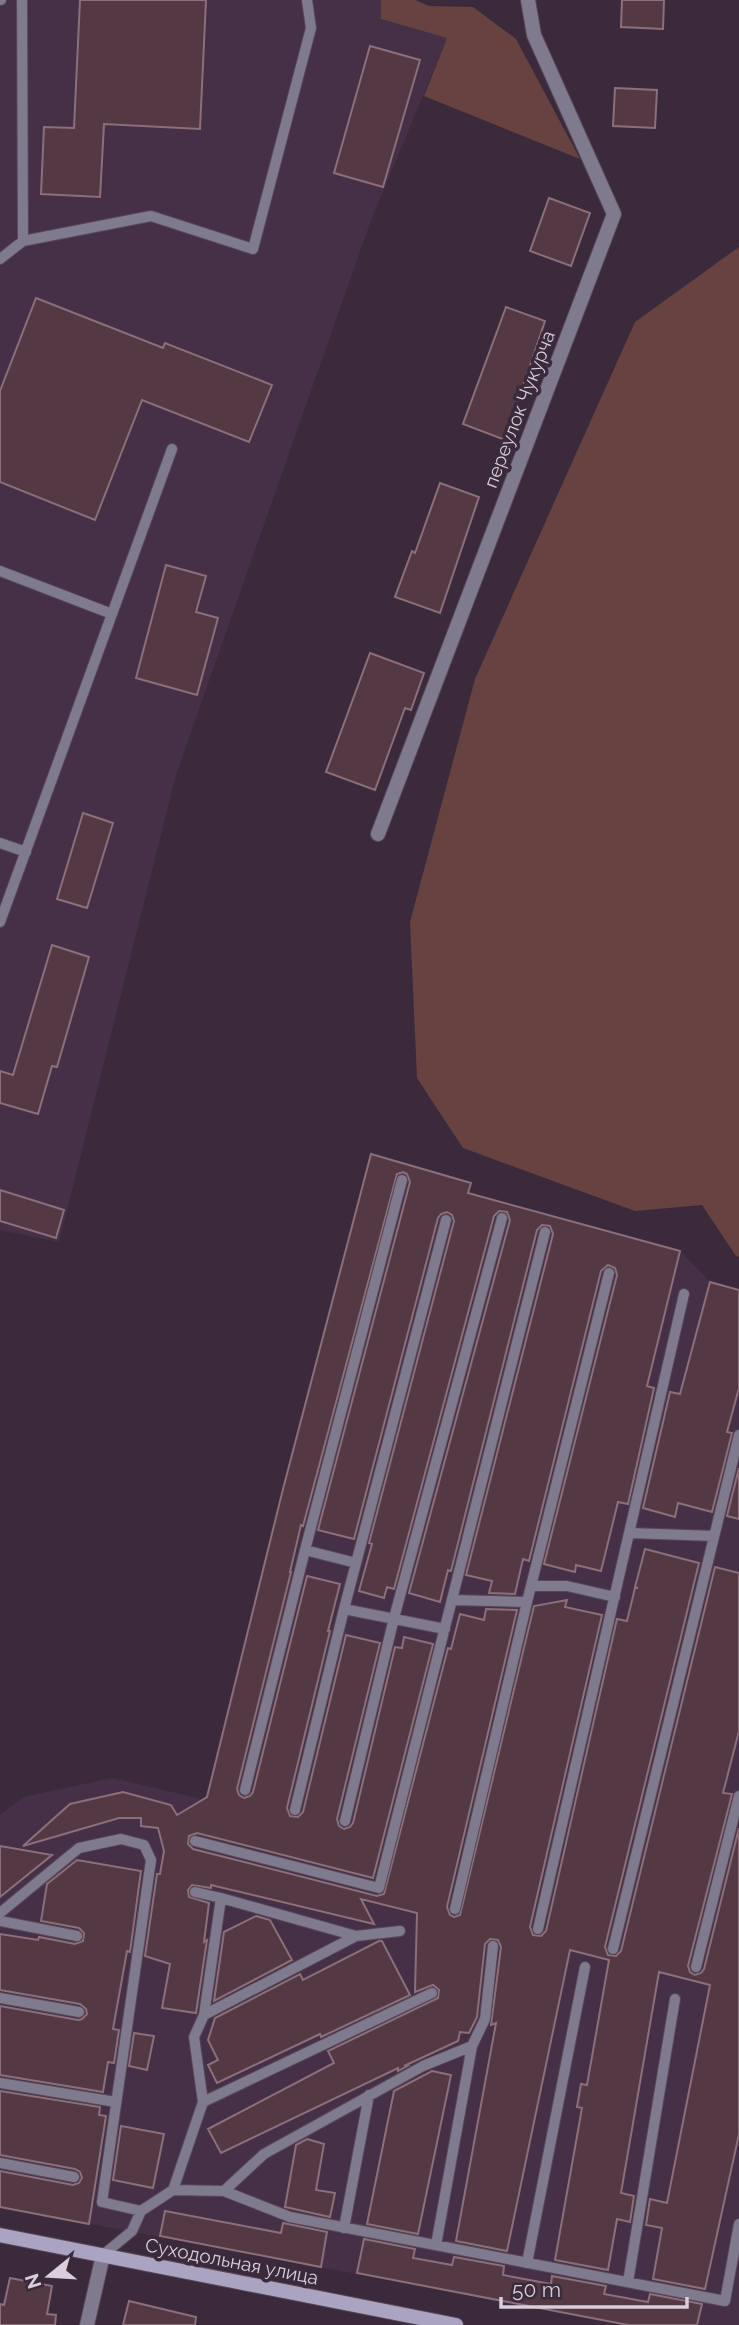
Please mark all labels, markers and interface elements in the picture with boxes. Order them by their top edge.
street label: переулок Чукурча [479,327,559,491]
street label: Суходольная улица [144,2233,320,2289]
north arrow [14,2241,84,2311]
scale bar [501,2266,686,2310]
text: N [20,2271,46,2292]
text: 50 m [512,2277,561,2302]

